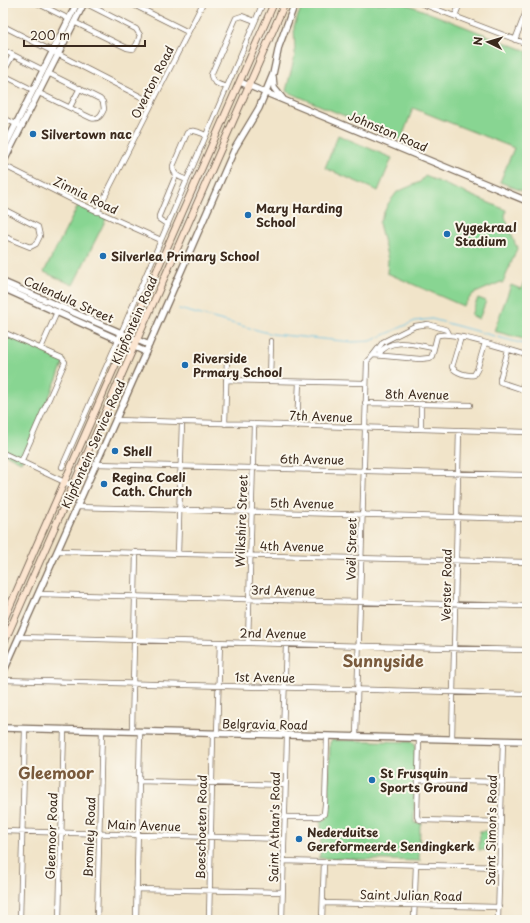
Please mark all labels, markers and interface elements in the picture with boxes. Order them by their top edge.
scale bar [24,22,145,48]
north arrow [468,22,508,62]
text: 200 m [30,26,70,44]
text: N [469,36,486,46]
street label: Overton Road [126,43,178,121]
street label: Johnston Road [345,106,431,156]
place label: Silvertown nac [41,125,132,143]
marker: Silvertown nac [28,129,38,139]
street label: Zinnia Road [51,172,121,218]
place label: Mary Harding School [256,199,343,231]
marker: Mary Harding School [243,210,253,220]
place label: Vygekraal Stadium [455,218,517,250]
marker: Vygekraal Stadium [442,229,452,239]
place label: Silverlea Primary School [111,247,260,265]
marker: Silverlea Primary School [98,251,108,261]
street label: Calendula Street [21,271,117,327]
street label: Klipfontein Road [107,273,161,367]
place label: Riverside Prmary School [193,349,283,381]
marker: Riverside Prmary School [180,360,190,370]
street label: Klipfontein Service Road [56,377,130,511]
street label: 8th Avenue [385,384,450,404]
street label: 7th Avenue [289,406,353,426]
place label: Shell [123,442,152,460]
marker: Shell [110,446,120,456]
street label: 6th Avenue [280,449,345,469]
place label: Regina Coeli Cath. Church [112,468,192,500]
street label: Wilkshire Street [230,474,252,568]
marker: Regina Coeli Cath. Church [99,479,109,489]
street label: 5th Avenue [270,493,335,513]
street label: Voël Street [341,517,361,580]
street label: 4th Avenue [260,536,325,556]
street label: Verster Road [436,548,456,622]
street label: 3rd Avenue [251,580,316,600]
street label: 2nd Avenue [239,623,307,643]
district label: Sunnyside [342,648,424,672]
street label: 1st Avenue [235,667,296,687]
street label: Belgravia Road [222,714,308,734]
district label: Gleemoor [18,760,95,784]
place label: St Frusquin Sports Ground [380,764,469,796]
street label: Saint Athan's Road [264,771,284,883]
street label: Boeschoeten Road [191,774,211,880]
street label: Saint Simon's Road [481,774,501,886]
marker: St Frusquin Sports Ground [367,775,377,785]
street label: Gleemoor Road [40,792,62,880]
street label: Bromley Road [79,796,99,878]
street label: Main Avenue [107,815,182,835]
place label: Nederduitse Gereformeerde Sendingkerk [307,823,475,855]
marker: Nederduitse Gereformeerde Sendingkerk [294,834,304,844]
street label: Saint Julian Road [360,885,462,905]

